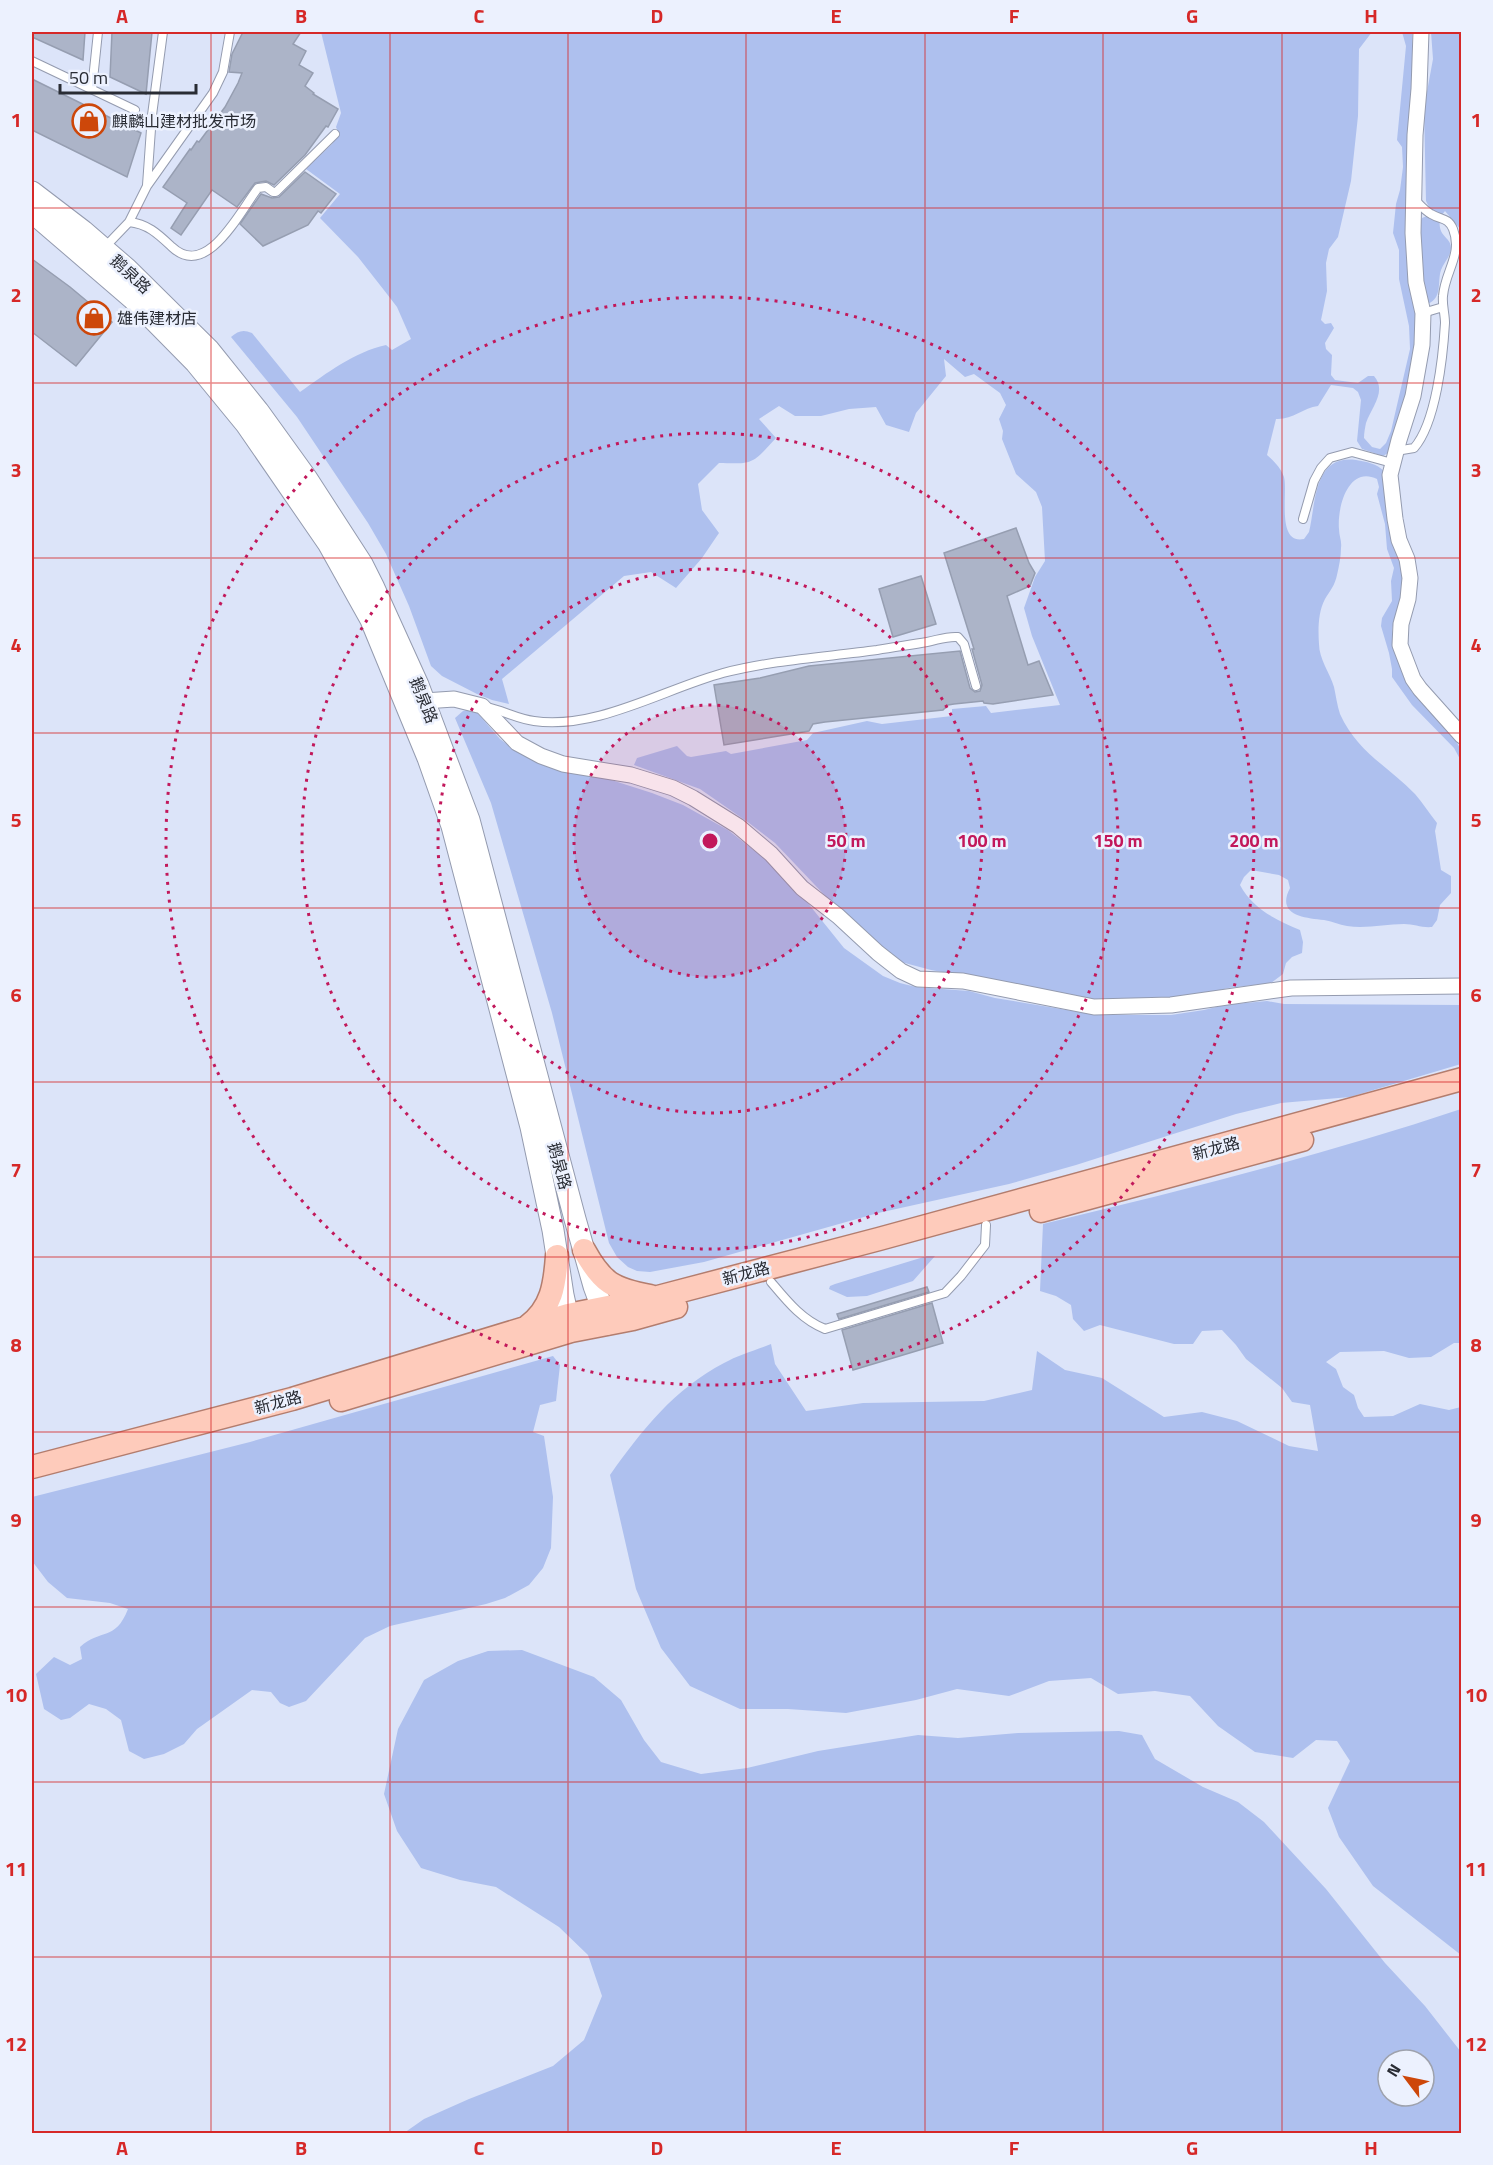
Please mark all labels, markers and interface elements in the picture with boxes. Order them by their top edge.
text: A [116,0,128,31]
text: B [295,0,307,31]
text: C [474,0,485,31]
text: D [651,0,663,31]
text: E [830,0,842,31]
text: F [1009,0,1020,31]
text: G [1186,0,1198,31]
text: H [1364,0,1378,31]
scale bar [60,57,196,95]
text: 50 m [69,64,108,91]
shop icon: 麒麟山建材批发市场 [71,103,107,139]
text: 1 [10,104,22,135]
text: 1 [1470,104,1482,135]
place label: 麒麟山建材批发市场 [112,109,256,133]
street label: 鹅泉路 [105,249,157,299]
text: 2 [10,279,22,310]
text: 2 [1470,279,1482,310]
shop icon: 雄伟建材店 [76,300,112,336]
place label: 雄伟建材店 [117,306,197,330]
text: 3 [10,454,22,485]
text: 3 [1470,454,1482,485]
text: 4 [10,629,22,660]
text: 4 [1470,629,1482,660]
street label: 鹅泉路 [404,673,444,727]
text: 5 [10,804,22,835]
text: 5 [1470,804,1482,835]
text: 50 m [826,827,866,854]
text: 100 m [957,827,1007,854]
text: 150 m [1093,827,1143,854]
text: 200 m [1229,827,1279,854]
centre of rings [700,831,720,851]
text: 6 [10,979,22,1010]
text: 6 [1470,979,1482,1010]
street label: 新龙路 [1190,1130,1242,1166]
street label: 鹅泉路 [542,1140,578,1192]
text: 7 [10,1154,22,1185]
text: 7 [1470,1154,1482,1185]
street label: 新龙路 [720,1255,772,1291]
text: 8 [10,1329,22,1360]
text: 8 [1470,1329,1482,1360]
street label: 新龙路 [252,1384,304,1420]
text: 9 [10,1504,22,1535]
text: 9 [1470,1504,1482,1535]
text: 10 [5,1679,27,1710]
text: 10 [1465,1679,1487,1710]
text: 11 [5,1853,27,1884]
text: 11 [1465,1853,1487,1884]
text: 12 [5,2028,27,2059]
text: 12 [1465,2028,1487,2059]
north arrow [1376,2048,1436,2108]
text: N [1380,2059,1406,2081]
text: A [116,2132,128,2163]
text: B [295,2132,307,2163]
text: C [474,2132,485,2163]
text: D [651,2132,663,2163]
text: E [830,2132,842,2163]
text: F [1009,2132,1020,2163]
text: G [1186,2132,1198,2163]
text: H [1364,2132,1378,2163]

